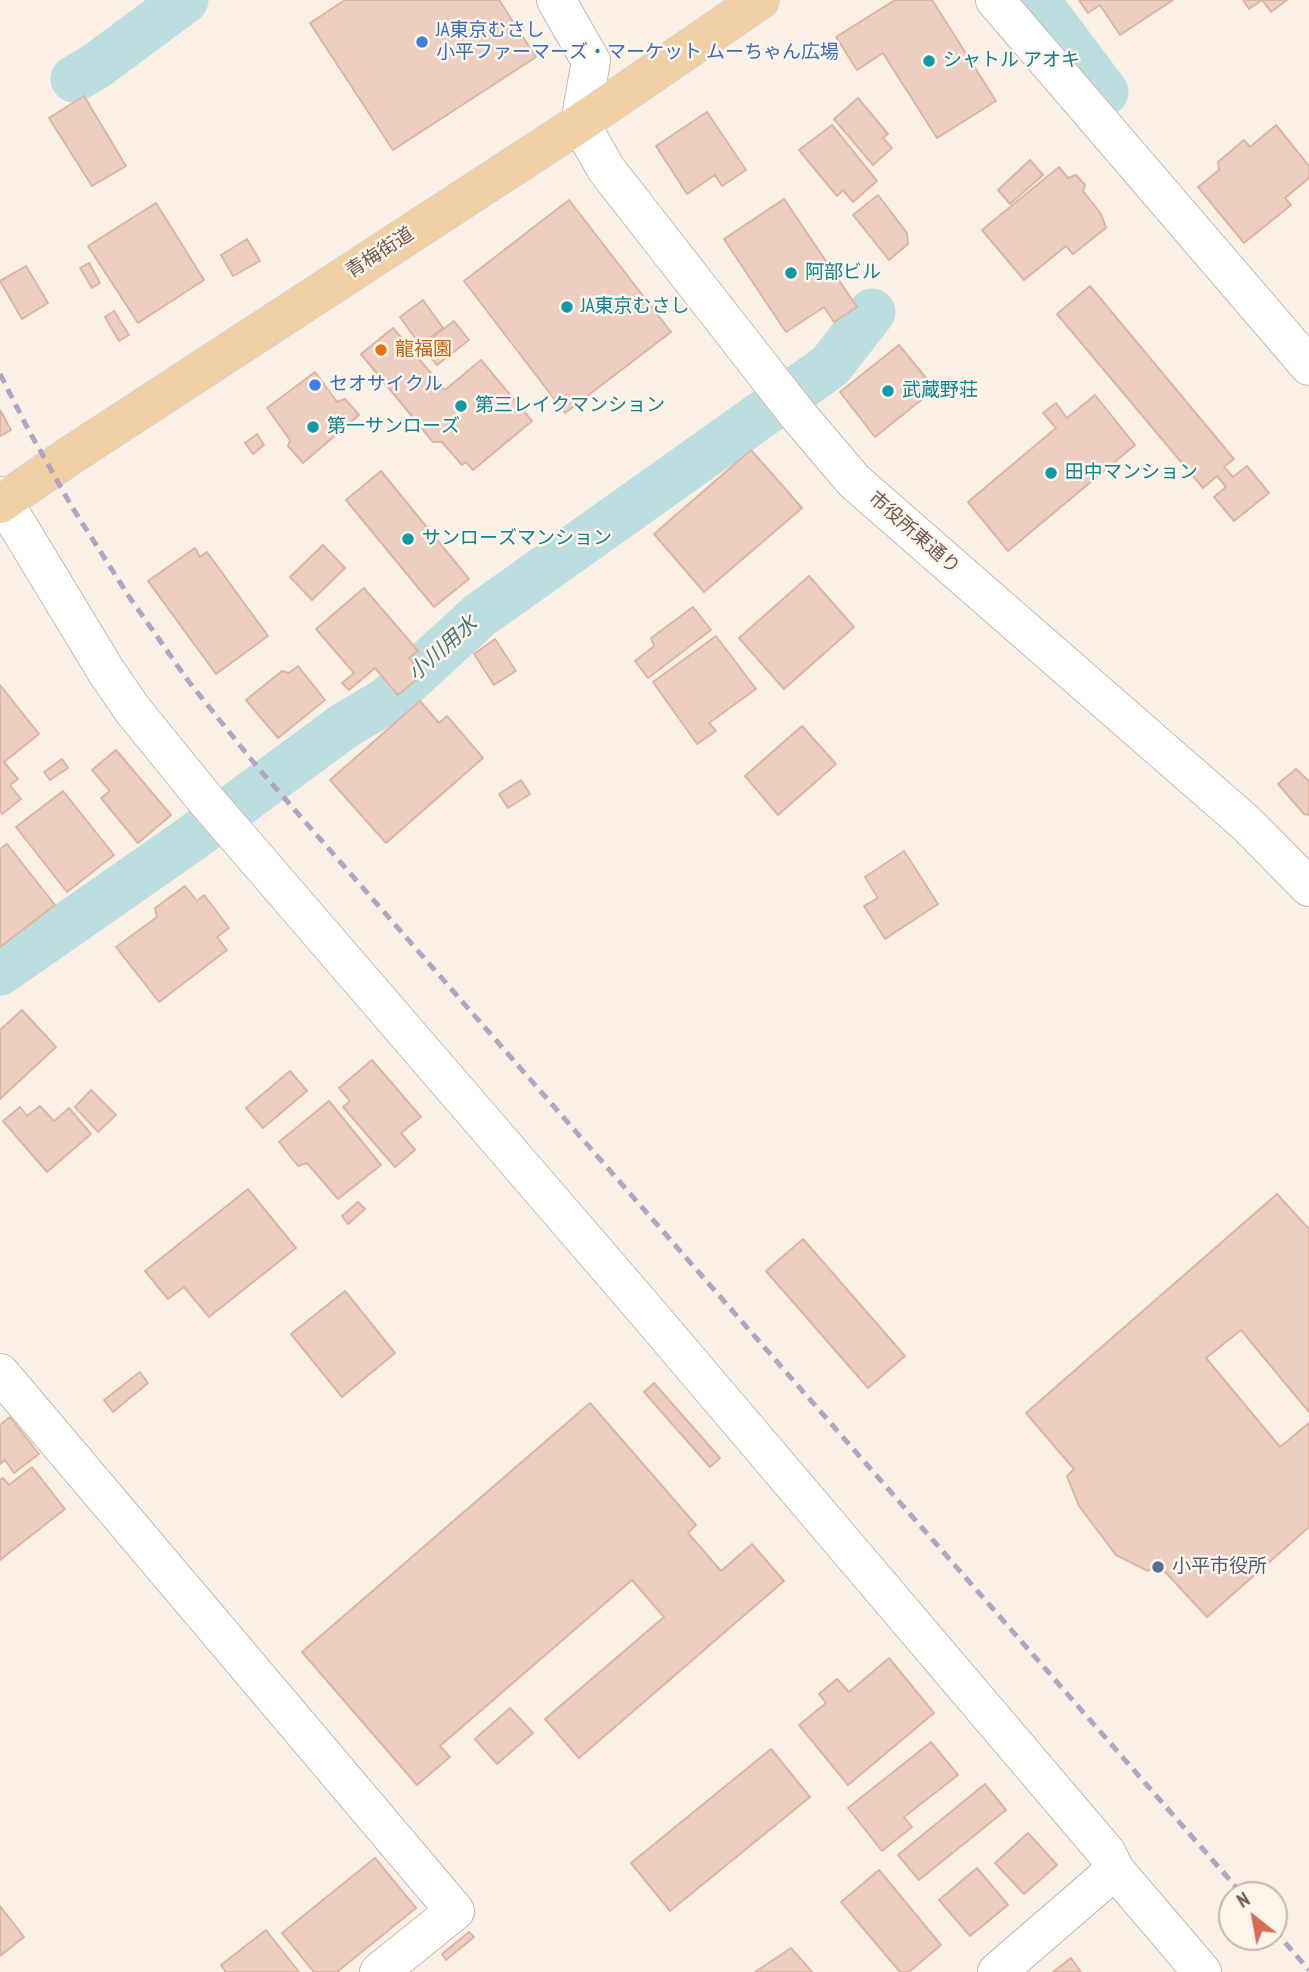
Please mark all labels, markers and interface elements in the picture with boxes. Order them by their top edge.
place label: JA東京むさし 小平ファーマーズ・マーケット ムーちゃん広場 [436,20,839,64]
marker: JA東京むさし 小平ファーマーズ・マーケット ムーちゃん広場 [414,34,430,50]
place label: シャトル アオキ [943,50,1080,72]
marker: シャトル アオキ [921,53,937,69]
street label: 青梅街道 [342,223,418,283]
place label: 阿部ビル [805,262,881,284]
marker: 阿部ビル [783,265,799,281]
place label: JA東京むさし [581,296,690,318]
marker: JA東京むさし [559,299,575,315]
place label: 龍福園 [395,339,452,361]
marker: 龍福園 [373,342,389,358]
place label: セオサイクル [329,374,443,396]
marker: セオサイクル [307,377,323,393]
place label: 武蔵野荘 [902,380,978,402]
marker: 武蔵野荘 [880,383,896,399]
place label: 第三レイクマンション [475,395,665,417]
marker: 第三レイクマンション [453,398,469,414]
place label: 第一サンローズ [327,416,460,438]
marker: 第一サンローズ [305,419,321,435]
place label: 田中マンション [1065,462,1198,484]
marker: 田中マンション [1043,465,1059,481]
street label: 市役所東通り [864,487,964,579]
place label: サンローズマンション [422,528,612,550]
marker: サンローズマンション [400,531,416,547]
water label: 小川用水 [403,612,483,686]
place label: 小平市役所 [1172,1556,1267,1578]
marker: 小平市役所 [1150,1559,1166,1575]
north arrow [1218,1881,1288,1951]
text: N [1233,1887,1254,1913]

